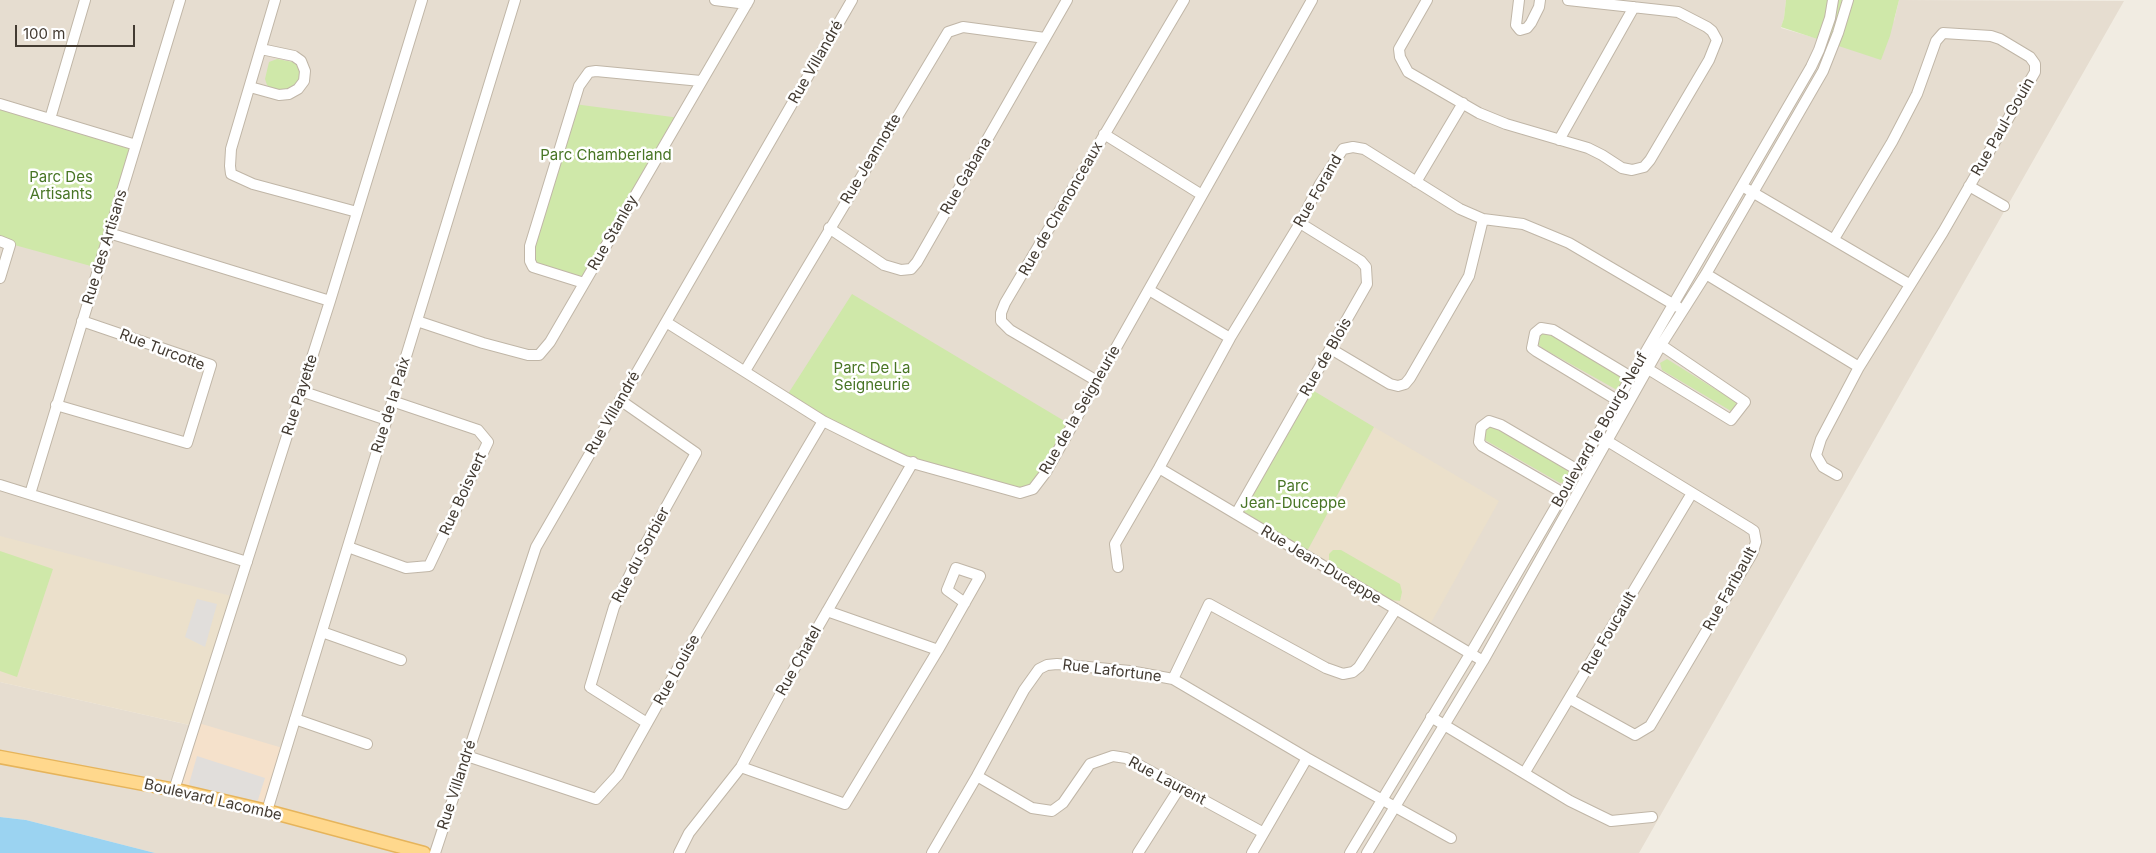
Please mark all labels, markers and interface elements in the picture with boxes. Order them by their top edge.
scale bar [18,15,138,47]
street label: Rue Villandré [785,17,847,107]
text: 100 m [23,24,65,43]
street label: Rue Paul-Gouin [1968,75,2038,179]
street label: Rue Jeannotte [837,111,905,207]
street label: Rue Gabana [937,134,995,218]
street label: Rue de Chenonceaux [1015,139,1107,279]
park label: Parc Chamberland [540,146,672,164]
street label: Rue Forand [1290,151,1346,231]
park label: Parc Des Artisants [29,168,93,203]
street label: Rue des Artisans [79,187,131,307]
street label: Rue Stanley [584,192,642,274]
street label: Rue de Blois [1296,315,1356,399]
street label: Rue Turcotte [117,325,207,375]
street label: Rue de la Seigneurie [1036,342,1124,478]
street label: Boulevard le Bourg-Neuf [1548,349,1652,511]
street label: Rue Payette [278,352,322,438]
street label: Rue de la Paix [368,355,414,455]
park label: Parc De La Seigneurie [834,359,910,394]
street label: Rue Villandré [582,368,644,458]
street label: Rue Boisvert [436,450,490,538]
park label: Parc Jean-Duceppe [1240,477,1346,512]
street label: Rue du Sorbier [608,504,674,606]
street label: Rue Jean-Duceppe [1258,522,1384,608]
street label: Rue Faribault [1700,544,1760,634]
street label: Rue Foucault [1578,588,1640,678]
street label: Rue Chatel [772,623,826,699]
street label: Rue Louise [650,631,704,709]
street label: Rue Lafortune [1061,656,1163,686]
street label: Rue Villandré [434,738,480,832]
street label: Rue Laurent [1125,753,1209,809]
street label: Boulevard Lacombe [142,775,284,825]

